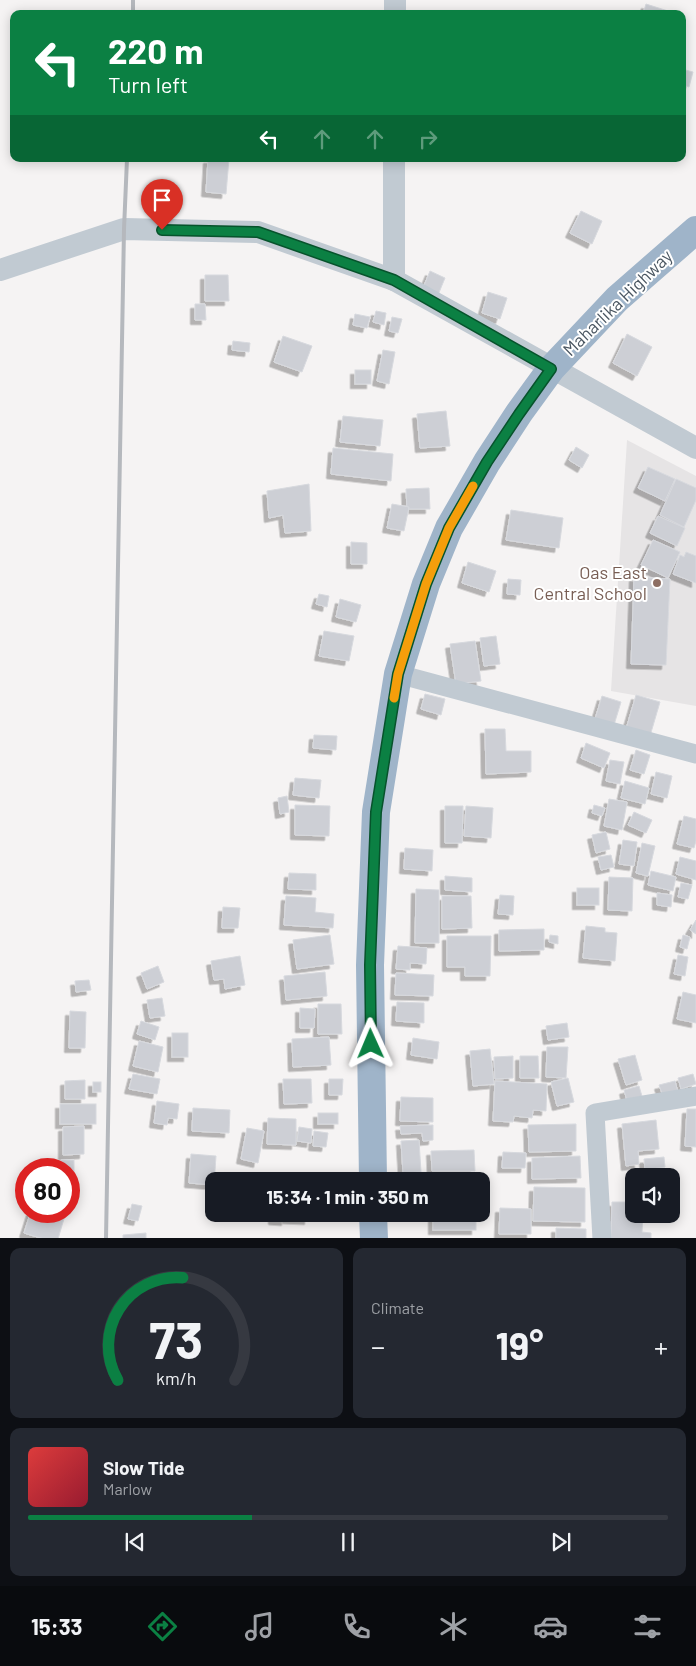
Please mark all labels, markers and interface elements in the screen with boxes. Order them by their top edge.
text: 220 m [108,29,203,71]
icon: left [25,30,90,95]
text: Turn left [108,71,188,97]
icon: left [255,125,283,153]
icon: ahead [308,125,336,153]
icon: ahead [361,125,389,153]
icon: right [414,125,442,153]
pin [141,179,183,230]
icon: arrive [148,186,176,214]
street label: Maharlika Highway [558,244,677,360]
place label: Oas East Central School [534,561,647,604]
marker: Oas East Central School [651,577,663,589]
position arrow [344,1017,396,1069]
speed limit sign: 80 [15,1158,80,1223]
map controls [625,1168,680,1223]
button: sound [625,1168,680,1223]
text: 15:34 · 1 min · 350 m [266,1185,429,1208]
text: Climate [371,1298,424,1317]
text: 73 [150,1307,203,1369]
text: 19° [496,1322,543,1368]
text: − [371,1329,385,1363]
text: + [654,1329,668,1363]
text: km/h [156,1367,197,1389]
text: Slow Tide [103,1456,185,1479]
text: Marlow [103,1479,152,1498]
icon: previous [121,1528,149,1556]
icon: pause [334,1528,362,1556]
icon: next [547,1528,575,1556]
icon: directions [145,1609,180,1644]
icon: music [242,1609,277,1644]
icon: phone [339,1609,374,1644]
icon: climate [436,1609,471,1644]
icon: car [533,1609,568,1644]
icon: filters [630,1609,665,1644]
text: 15:33 [31,1613,82,1639]

